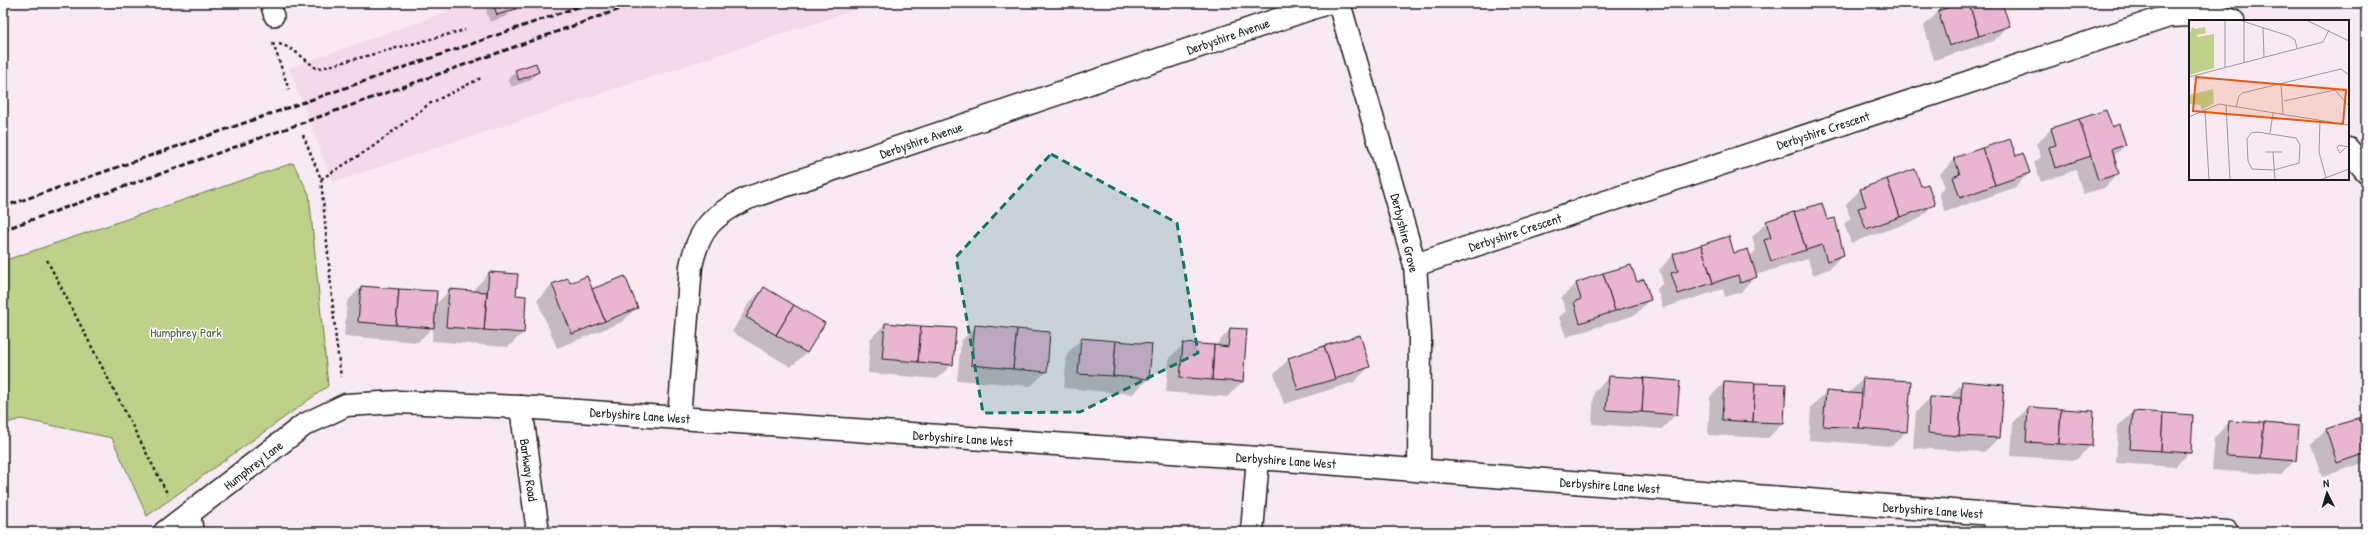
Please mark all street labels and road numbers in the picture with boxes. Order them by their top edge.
street label: Derbyshire Avenue [1184,13,1272,59]
street label: Derbyshire Crescent [1774,106,1872,153]
street label: Derbyshire Avenue [877,117,965,163]
street label: Derbyshire Grove [1387,192,1423,274]
street label: Derbyshire Crescent [1466,208,1564,255]
street label: Derbyshire Lane West [589,403,691,428]
street label: Derbyshire Lane West [912,426,1014,451]
street label: Humphrey Lane [220,436,286,494]
street label: Barkway Road [516,438,542,502]
street label: Derbyshire Lane West [1235,448,1337,473]
street label: Derbyshire Lane West [1559,473,1661,498]
street label: Derbyshire Lane West [1882,498,1984,523]

